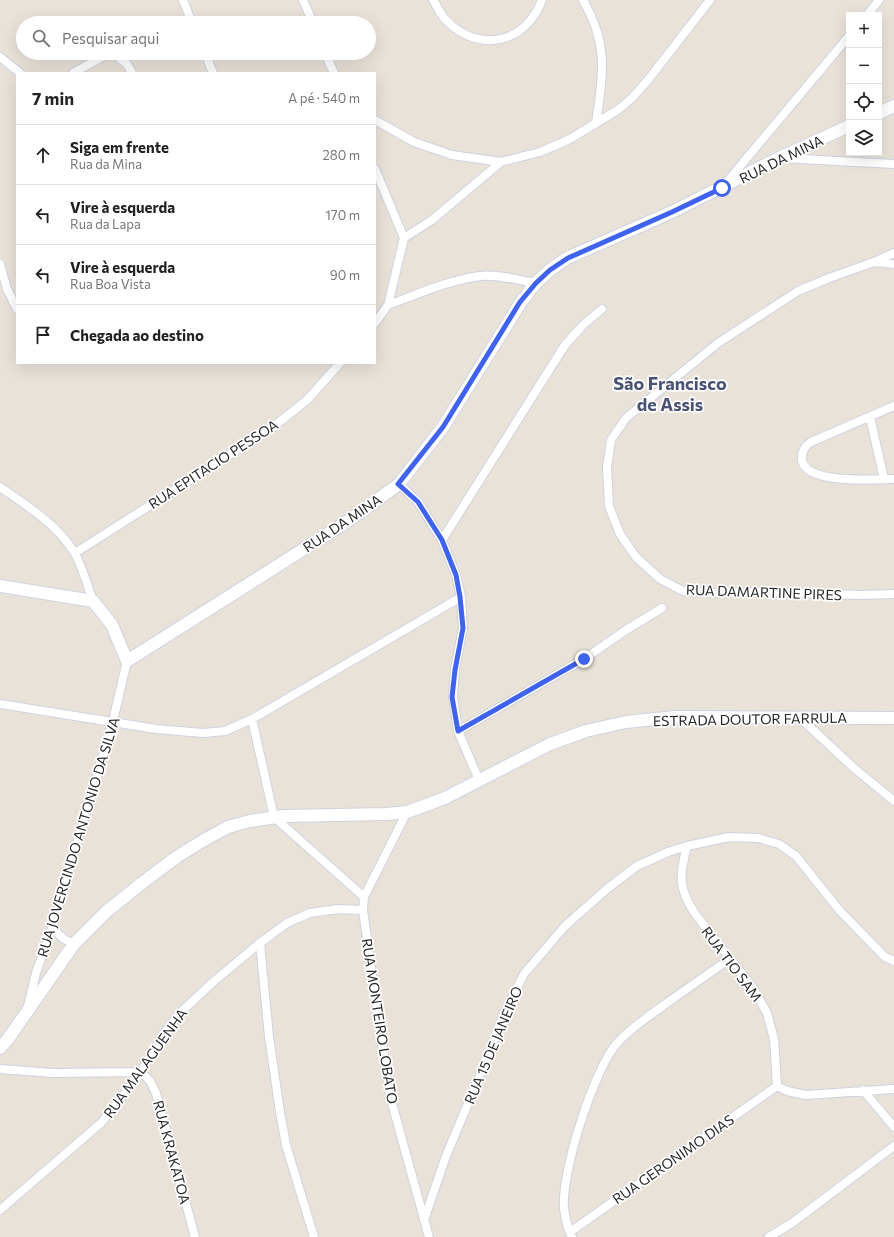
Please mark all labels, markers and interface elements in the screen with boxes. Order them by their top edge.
map controls [846,12,882,156]
button: + [846,12,882,48]
search box [16,16,376,60]
icon: search [30,27,52,49]
text: Pesquisar aqui [62,29,159,47]
button: − [846,48,882,84]
button: locate [846,84,882,120]
text: 7 min [32,88,74,109]
text: A pé · 540 m [288,90,360,106]
button: layers [846,120,882,156]
street label: RUA DA MINA [736,131,826,187]
text: Siga em frente [70,138,169,156]
icon: ahead [32,144,54,166]
text: 280 m [323,147,360,163]
text: Rua da Mina [70,156,142,172]
route start [713,179,731,197]
text: Vire à esquerda [70,198,175,216]
icon: left [32,204,54,226]
text: 170 m [325,207,360,223]
text: Rua da Lapa [70,216,141,232]
text: Vire à esquerda [70,258,175,276]
icon: left [32,264,54,286]
text: 90 m [330,267,360,283]
text: Rua Boa Vista [70,276,151,292]
icon: arrive [32,324,54,346]
text: Chegada ao destino [70,326,204,344]
district label: São Francisco de Assis [613,372,727,415]
street label: RUA EPITACIO PESSOA [145,416,281,512]
street label: RUA DA MINA [300,490,385,555]
street label: RUA DAMARTINE PIRES [686,581,842,603]
route end [575,650,593,668]
street label: ESTRADA DOUTOR FARRULA [653,709,848,729]
street label: RUA JOVERCINDO ANTONIO DA SILVA [33,715,123,959]
street label: RUA TIO SAM [698,923,766,1005]
street label: RUA MONTEIRO LOBATO [359,937,401,1105]
street label: RUA 15 DE JANEIRO [460,984,526,1106]
street label: RUA MALAGUENHA [100,1005,191,1121]
street label: RUA KRAKATOA [150,1098,194,1206]
street label: RUA GERONIMO DIAS [609,1111,737,1207]

